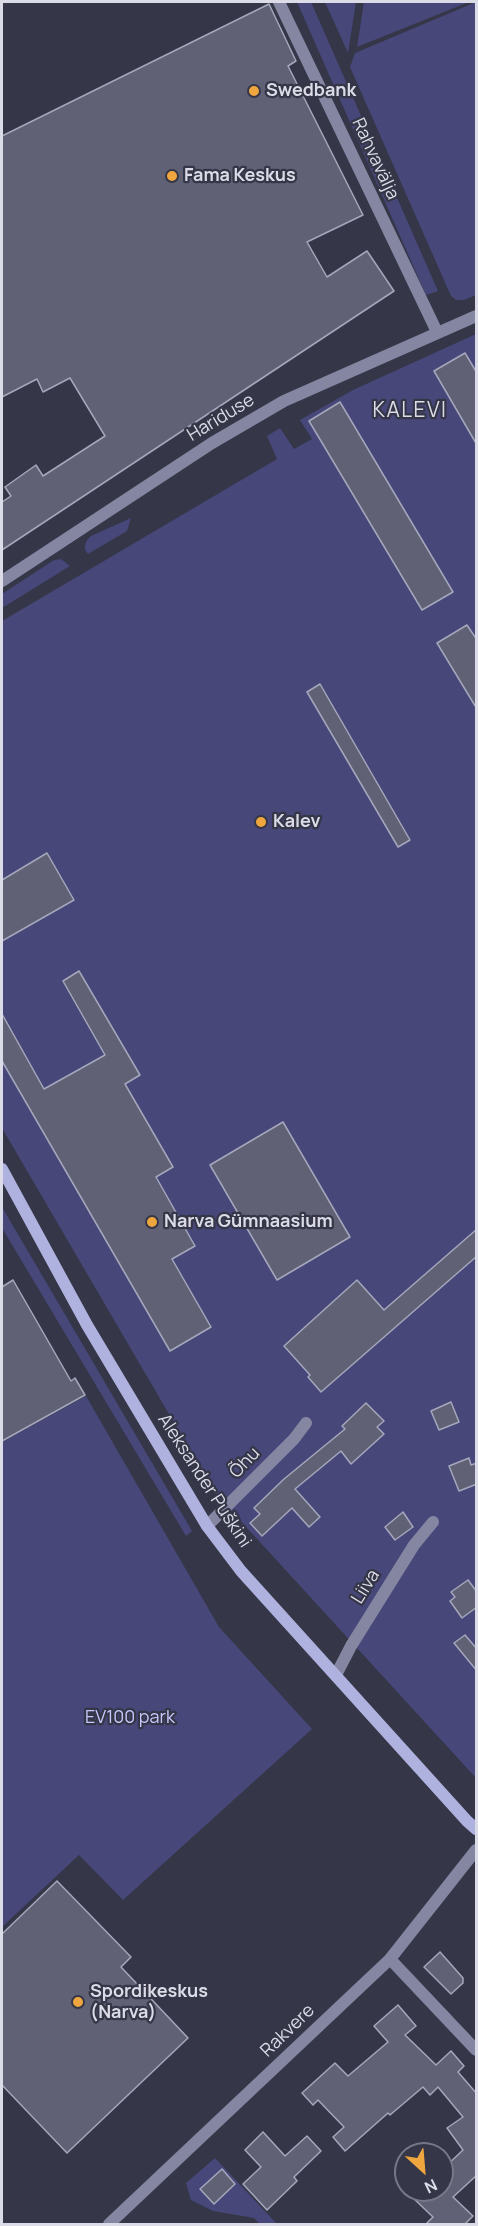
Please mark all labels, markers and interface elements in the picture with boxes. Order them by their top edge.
place label: Swedbank [266,80,356,102]
marker: Swedbank [247,84,261,98]
street label: Rahvavälja [347,115,403,203]
place label: Fama Keskus [184,165,296,187]
marker: Fama Keskus [165,169,179,183]
street label: Hariduse [184,390,258,446]
district label: KALEVI [372,398,448,424]
place label: Kalev [273,811,320,833]
marker: Kalev [254,815,268,829]
place label: Narva Gümnaasium [164,1211,333,1233]
marker: Narva Gümnaasium [145,1215,159,1229]
street label: Aleksander Puškini [153,1410,255,1552]
street label: Õhu [225,1443,265,1483]
street label: Liiva [347,1566,385,1608]
park label: EV100 park [85,1707,175,1729]
place label: Spordikeskus (Narva) [90,1981,208,2024]
marker: Spordikeskus (Narva) [71,1995,85,2009]
street label: Rakvere [257,2000,319,2062]
north arrow [394,2142,454,2202]
text: N [421,2174,441,2199]

